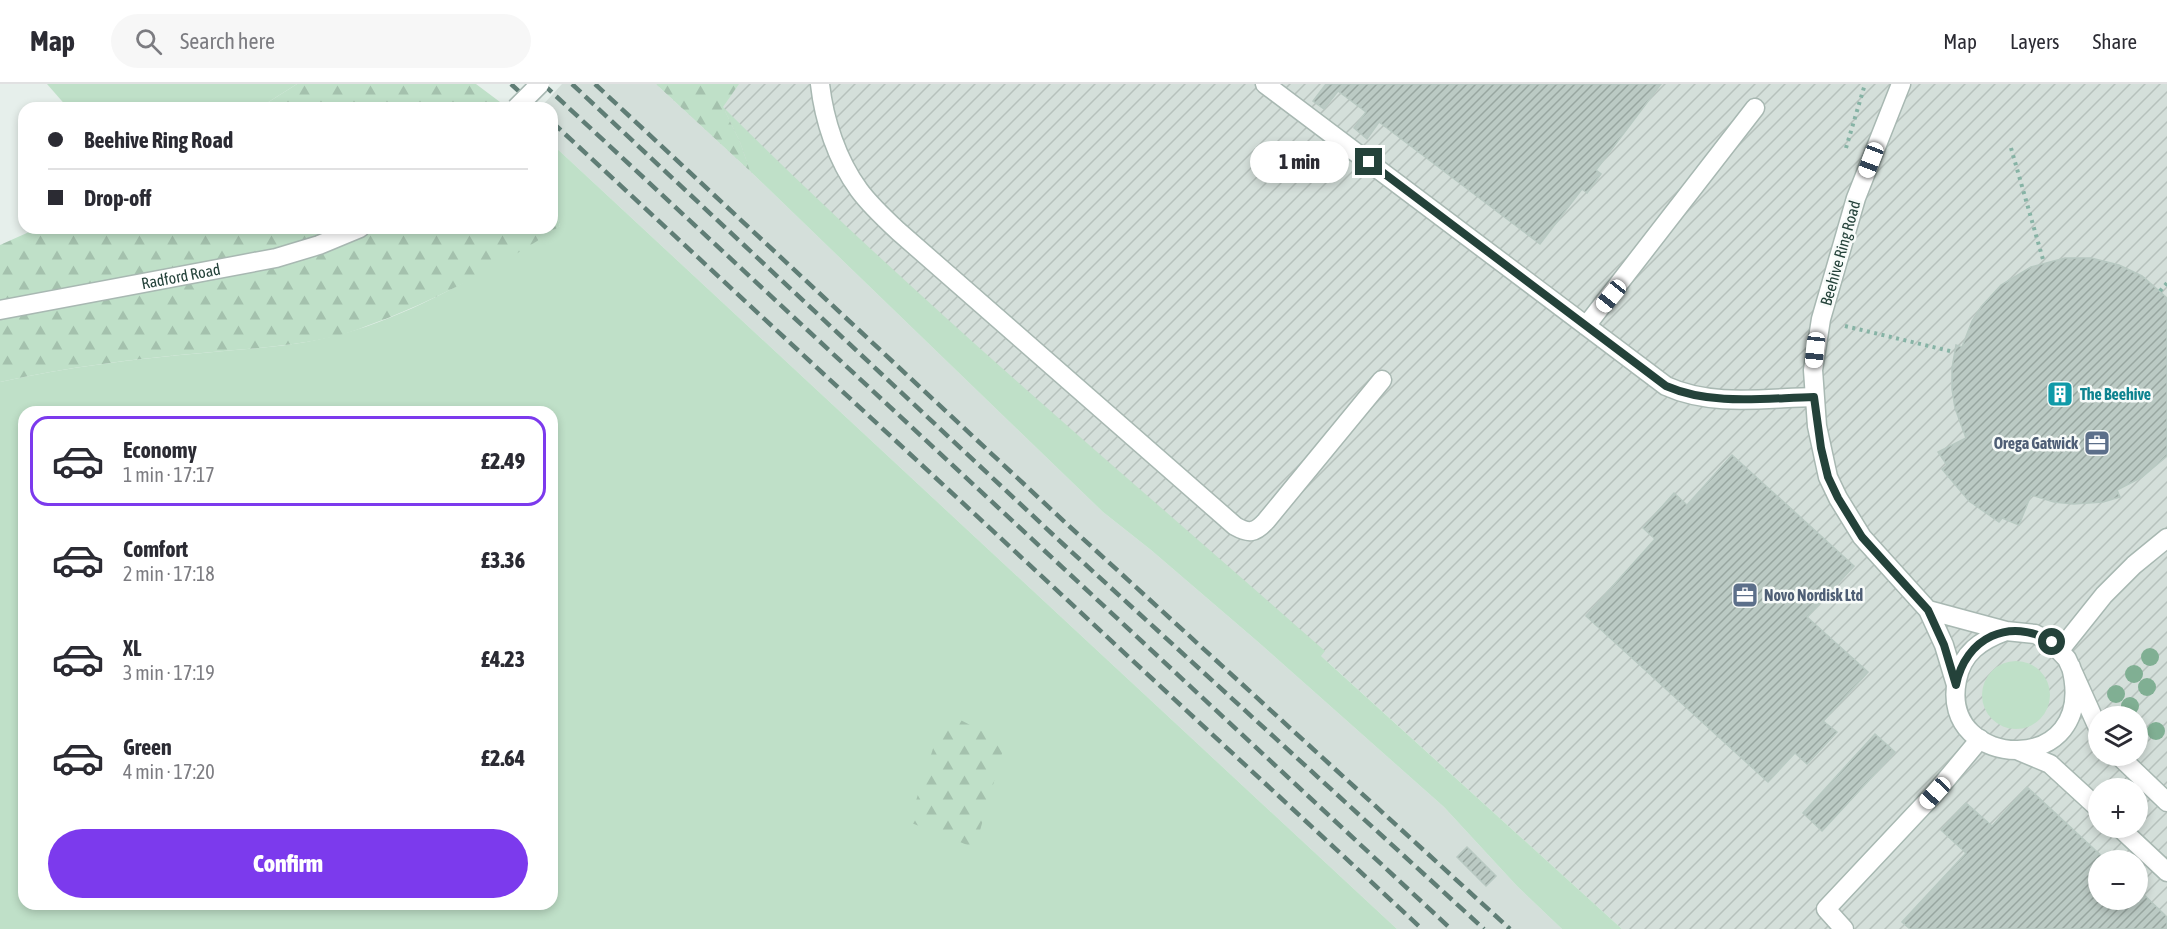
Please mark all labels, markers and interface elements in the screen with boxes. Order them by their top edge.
search box [111,14,531,68]
text: Map [30,25,75,57]
icon: search [132,25,165,58]
text: Search here [180,28,275,54]
text: Map [1943,29,1977,53]
text: Layers [2010,29,2060,53]
text: Share [2093,29,2137,53]
text: Beehive Ring Road [84,127,233,153]
car [1856,140,1886,180]
callout: 1 min [1249,141,1348,183]
route end [1355,148,1382,175]
text: 1 min [1279,150,1320,173]
text: Drop-off [84,185,151,211]
street label: Beehive Ring Road [1816,198,1865,308]
street label: Radford Road [140,260,222,292]
car [1593,276,1629,316]
car [1804,331,1826,369]
building icon: The Beehive [2045,379,2075,409]
place label: The Beehive [2080,385,2151,403]
office icon: Orega Gatwick [2082,428,2112,458]
icon: car [51,434,105,488]
place label: Orega Gatwick [1994,434,2079,452]
text: Economy [123,437,197,463]
text: £2.49 [481,448,525,474]
text: 1 min · 17:17 [123,463,215,486]
icon: car [51,533,105,587]
text: Comfort [123,536,188,562]
text: £3.36 [481,547,525,573]
text: 2 min · 17:18 [123,562,215,585]
office icon: Novo Nordisk Ltd [1730,580,1760,610]
place label: Novo Nordisk Ltd [1764,586,1863,604]
route start [2038,628,2065,655]
icon: car [51,632,105,686]
text: XL [123,635,141,661]
text: £4.23 [481,646,525,672]
text: 3 min · 17:19 [123,661,215,684]
map controls [2088,706,2148,910]
button: layers [2088,706,2148,766]
icon: car [51,731,105,785]
text: Green [123,734,172,760]
text: £2.64 [481,745,525,771]
text: 4 min · 17:20 [123,760,215,783]
car [1916,774,1954,812]
button: + [2088,778,2148,838]
button: Confirm [48,829,528,898]
button: − [2088,850,2148,910]

